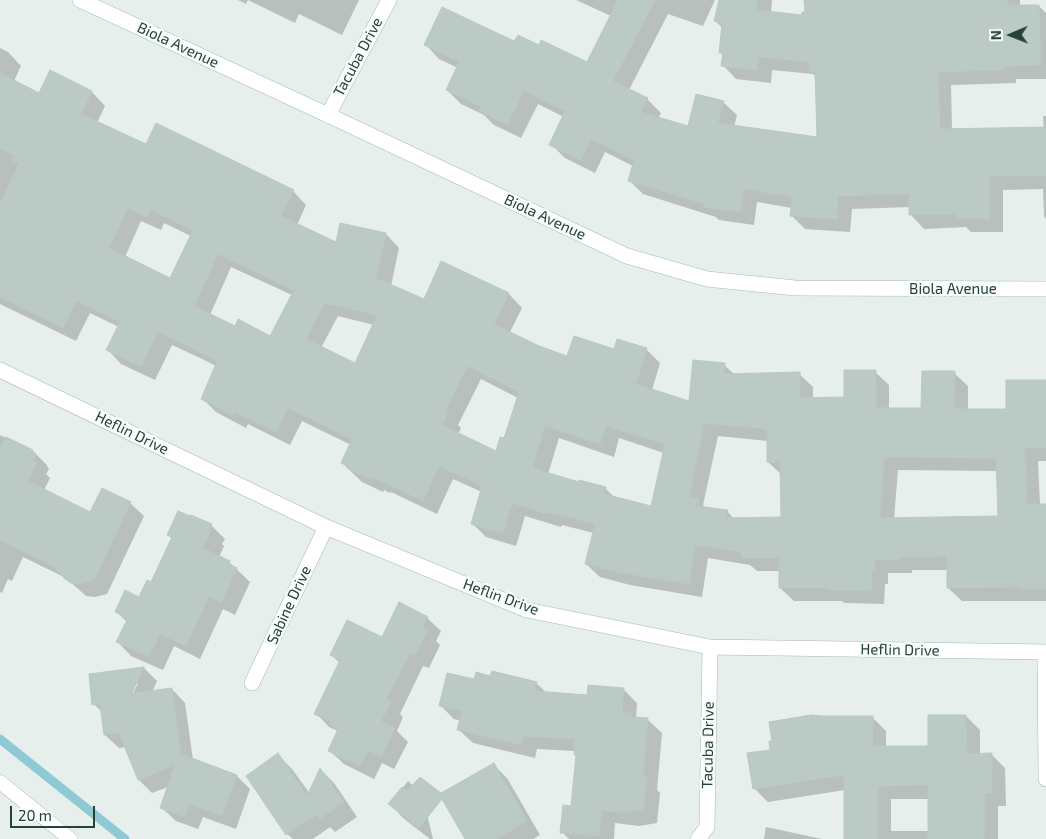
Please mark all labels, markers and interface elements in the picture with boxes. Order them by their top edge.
north arrow [986,10,1036,60]
street label: Tacuba Drive [330,14,386,100]
street label: Biola Avenue [134,18,222,72]
text: N [987,30,1004,40]
street label: Biola Avenue [501,190,589,244]
street label: Biola Avenue [909,280,997,298]
street label: Heflin Drive [92,407,172,459]
street label: Sabine Drive [263,563,315,647]
street label: Heflin Drive [461,575,541,619]
street label: Heflin Drive [860,640,940,660]
street label: Tacuba Drive [698,701,718,789]
scale bar [12,796,98,828]
text: 20 m [18,806,52,824]

